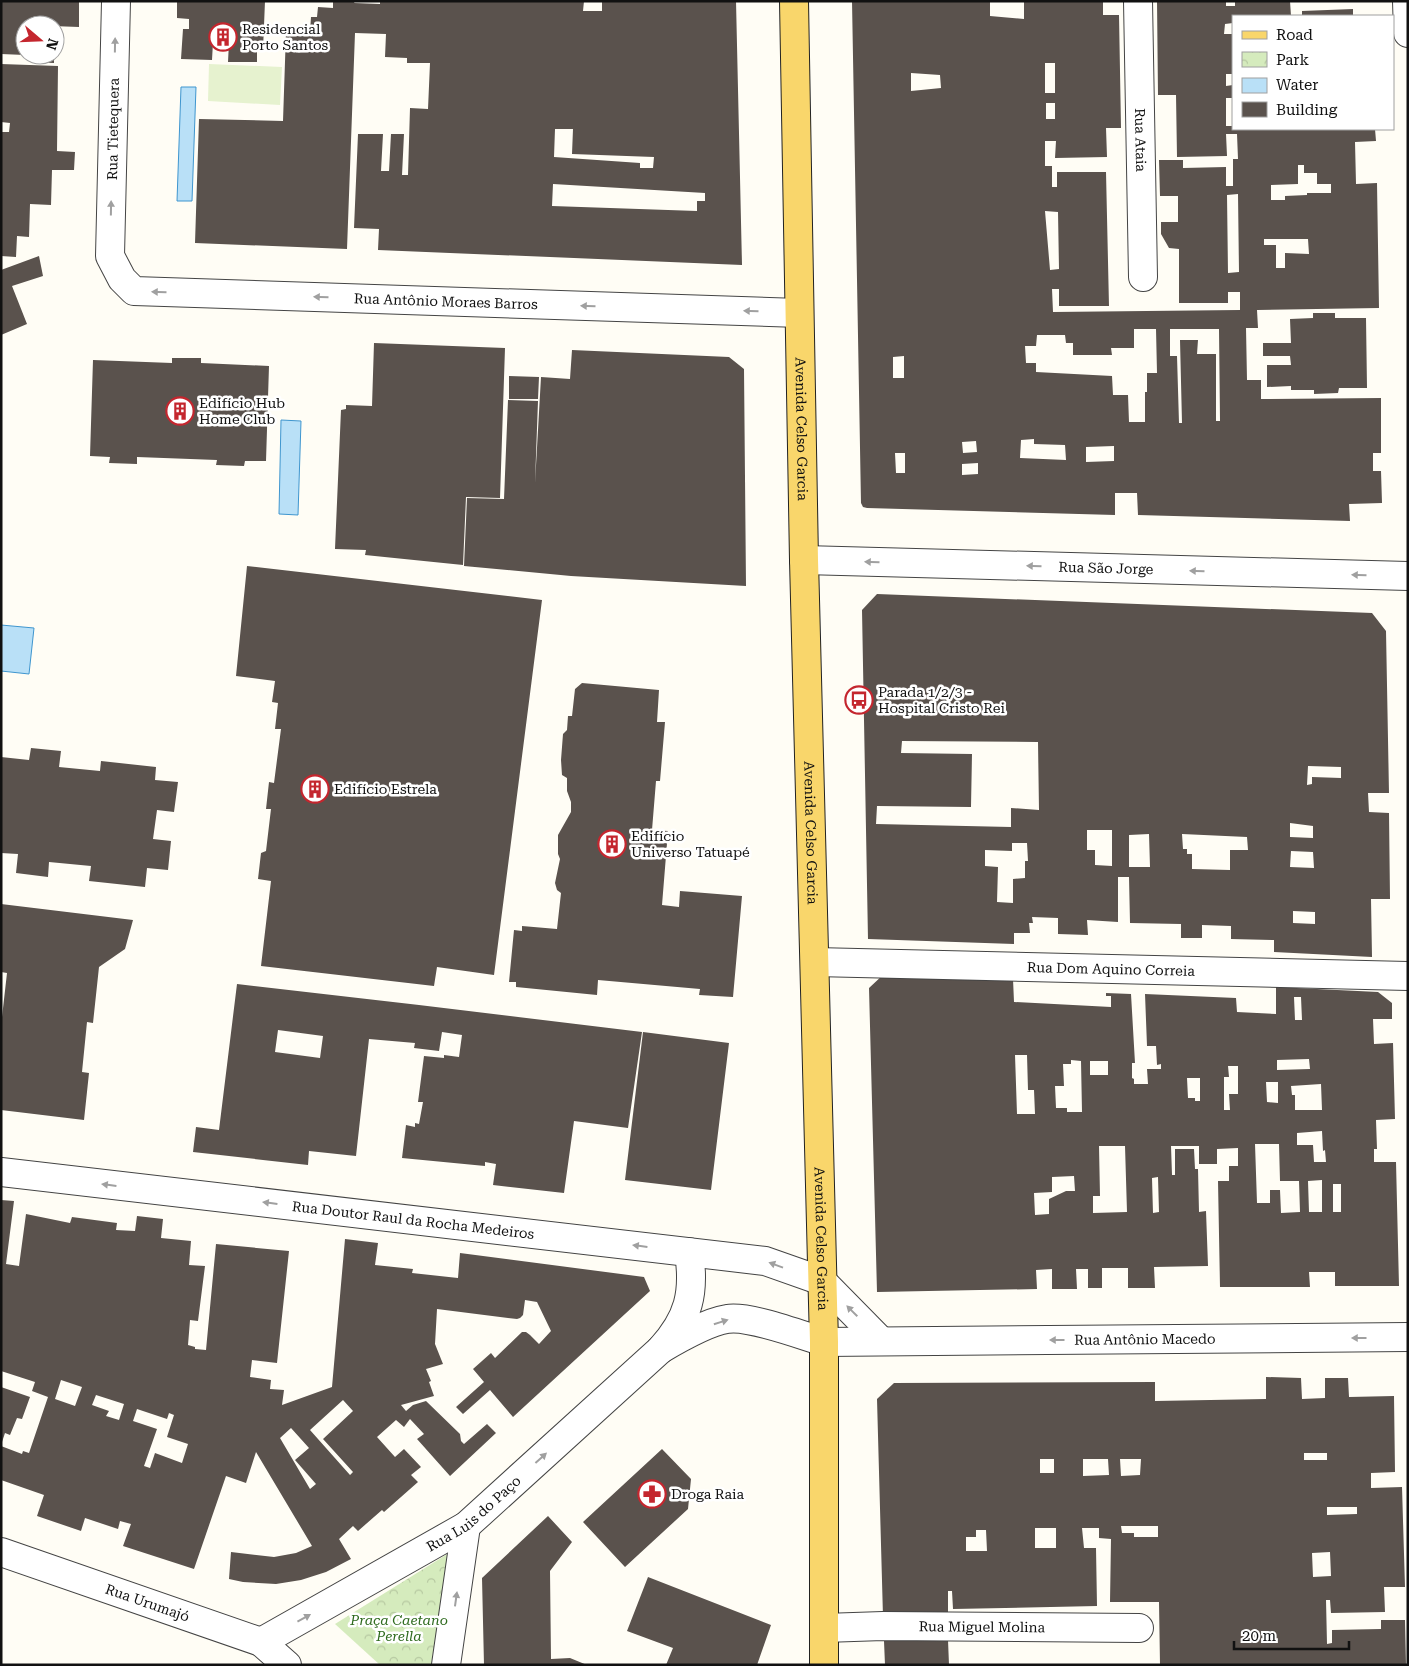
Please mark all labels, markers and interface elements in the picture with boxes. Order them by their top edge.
north arrow [15,15,65,65]
legend [1232,15,1394,130]
place label: Residencial Porto Santos [242,21,329,53]
building icon: Residencial Porto Santos [208,22,238,52]
text: Road [1276,26,1313,44]
text: N [43,37,62,52]
one-way arrow [111,37,119,53]
text: Park [1276,51,1310,69]
text: Water [1276,76,1318,94]
street label: Rua Tietequera [104,77,122,180]
text: Building [1276,101,1338,119]
street label: Rua Ataia [1132,108,1149,172]
one-way arrow [107,199,115,215]
one-way arrow [150,288,166,296]
street label: Rua Antônio Moraes Barros [354,290,538,312]
one-way arrow [313,293,329,301]
one-way arrow [580,301,596,309]
one-way arrow [742,307,758,315]
street label: Avenida Celso Garcia [792,357,811,501]
place label: Edifício Hub Home Club [199,395,285,427]
building icon: Edifício Hub Home Club [165,396,195,426]
one-way arrow [863,558,879,566]
street label: Rua São Jorge [1058,559,1154,577]
one-way arrow [1026,562,1042,570]
one-way arrow [1188,567,1204,575]
one-way arrow [1351,571,1367,579]
place label: Parada 1/2/3 - Hospital Cristo Rei [878,684,1005,716]
bus stop icon: Parada 1/2/3 - Hospital Cristo Rei [844,685,874,715]
street label: Avenida Celso Garcia [801,761,821,905]
building icon: Edifício Estrela [300,774,330,804]
place label: Edifício Estrela [334,781,437,797]
place label: Edifício Universo Tatuapé [631,828,750,860]
building icon: Edifício Universo Tatuapé [597,829,627,859]
street label: Rua Dom Aquino Correia [1027,959,1196,979]
street label: Avenida Celso Garcia [812,1167,831,1311]
one-way arrow [100,1181,116,1189]
street label: Rua Doutor Raul da Rocha Medeiros [291,1198,535,1242]
one-way arrow [262,1199,278,1207]
one-way arrow [632,1242,648,1250]
one-way arrow [768,1261,783,1269]
one-way arrow [846,1305,858,1317]
one-way arrow [713,1317,728,1325]
street label: Rua Antônio Macedo [1074,1331,1216,1348]
one-way arrow [1351,1334,1367,1342]
one-way arrow [1048,1336,1064,1344]
one-way arrow [535,1452,547,1464]
street label: Rua Luis do Paço [424,1472,524,1555]
pharmacy icon: Droga Raia [637,1479,667,1509]
place label: Droga Raia [671,1486,744,1502]
street label: Rua Urumajó [103,1581,192,1625]
one-way arrow [452,1591,460,1607]
park label: Praça Caetano Perella [349,1612,448,1644]
one-way arrow [296,1614,311,1622]
street label: Rua Miguel Molina [919,1618,1046,1635]
scale bar [1234,1618,1349,1650]
text: 20 m [1242,1627,1277,1645]

